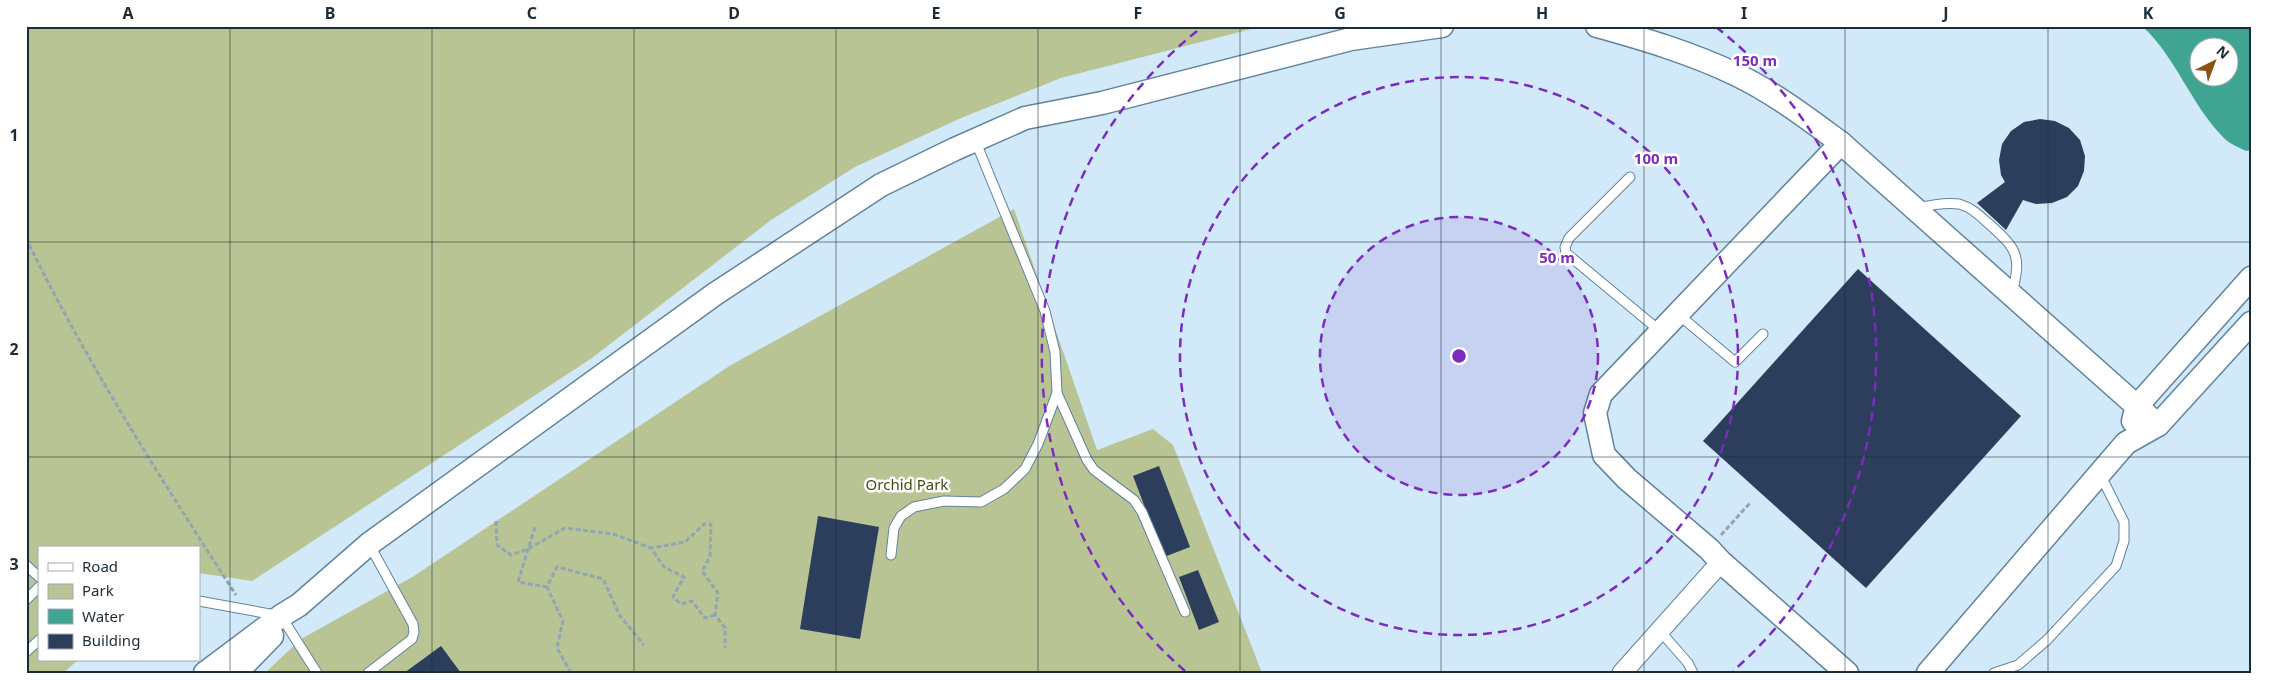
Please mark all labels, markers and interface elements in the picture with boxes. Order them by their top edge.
text: A [122,2,134,24]
text: B [325,2,335,24]
text: C [527,2,537,24]
text: D [728,2,740,24]
text: E [932,2,941,24]
text: F [1134,2,1142,24]
text: G [1334,2,1346,24]
text: H [1536,2,1548,24]
text: I [1741,2,1747,24]
text: J [1941,2,1949,24]
text: K [2143,2,2154,24]
north arrow [2190,38,2240,88]
text: N [2212,41,2234,63]
text: 150 m [1733,50,1777,70]
text: 1 [9,124,19,146]
text: 100 m [1634,148,1678,168]
text: 50 m [1539,247,1575,267]
text: 2 [9,338,19,360]
centre of rings [1450,347,1468,365]
park label: Orchid Park [866,474,948,494]
legend [38,546,200,662]
text: 3 [9,553,19,575]
text: Road [82,556,118,576]
text: Park [82,580,114,600]
text: Water [82,606,124,626]
text: Building [82,630,140,650]

